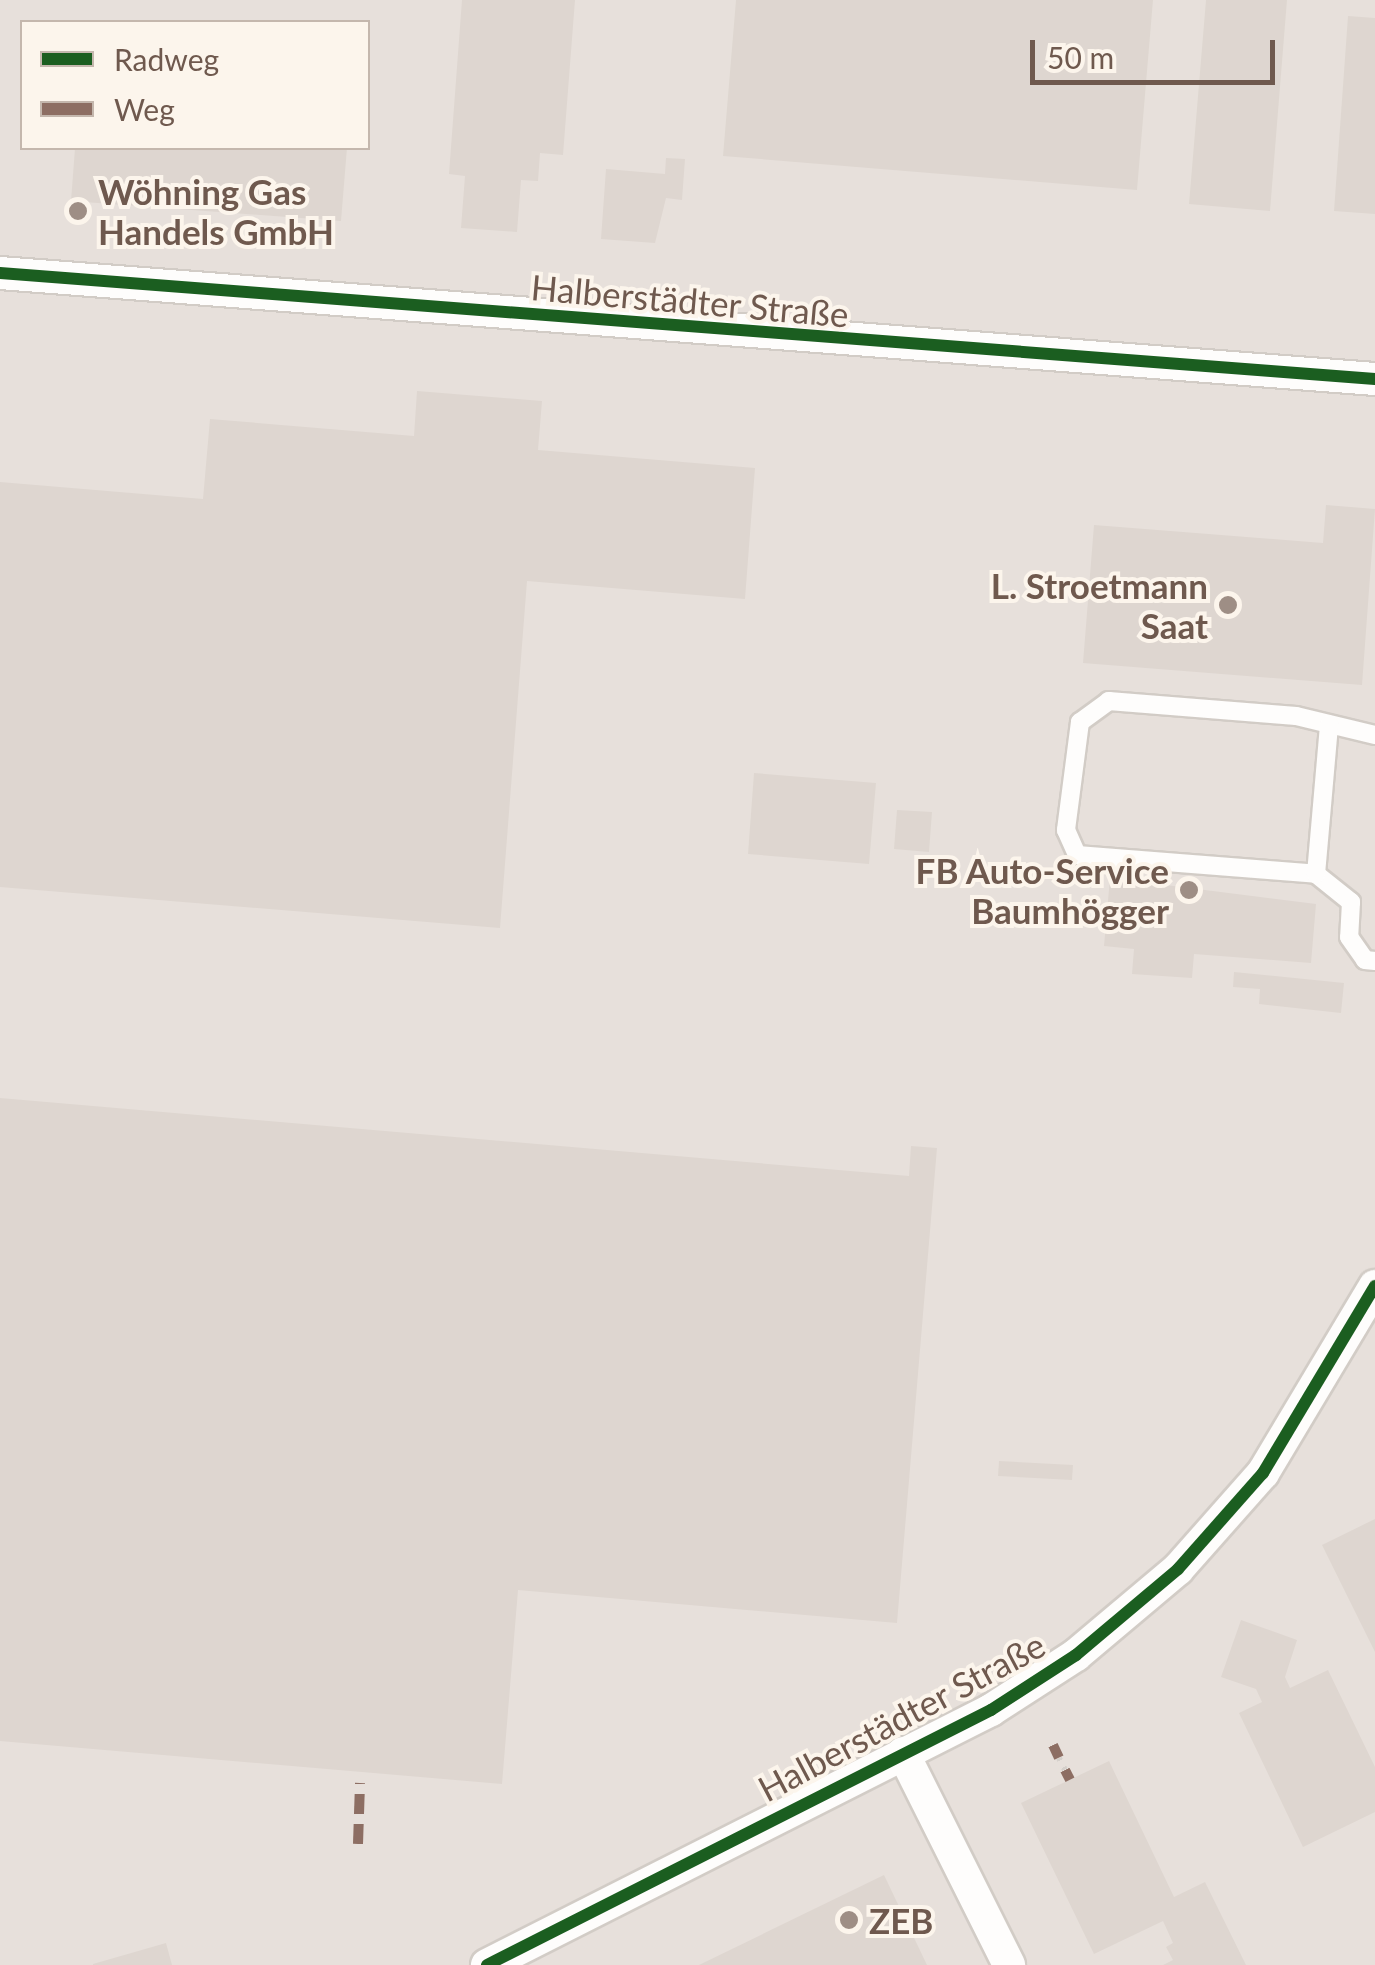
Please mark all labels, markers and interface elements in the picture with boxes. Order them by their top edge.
legend [20,20,370,150]
scale bar [1035,20,1280,82]
text: 50 m [1047,39,1114,75]
text: Radweg [114,41,219,77]
text: Weg [114,91,175,127]
place label: Wöhning Gas Handels GmbH [98,170,334,252]
marker: Wöhning Gas Handels GmbH [67,200,89,222]
street label: Halberstädter Straße [529,265,851,335]
place label: L. Stroetmann Saat [991,564,1208,646]
marker: L. Stroetmann Saat [1217,594,1239,616]
place label: FB Auto-Service Baumhögger [914,849,1169,931]
marker: FB Auto-Service Baumhögger [1178,879,1200,901]
street label: Halberstädter Straße [750,1623,1052,1809]
place label: ZEB [869,1899,933,1941]
marker: ZEB [838,1909,860,1931]

